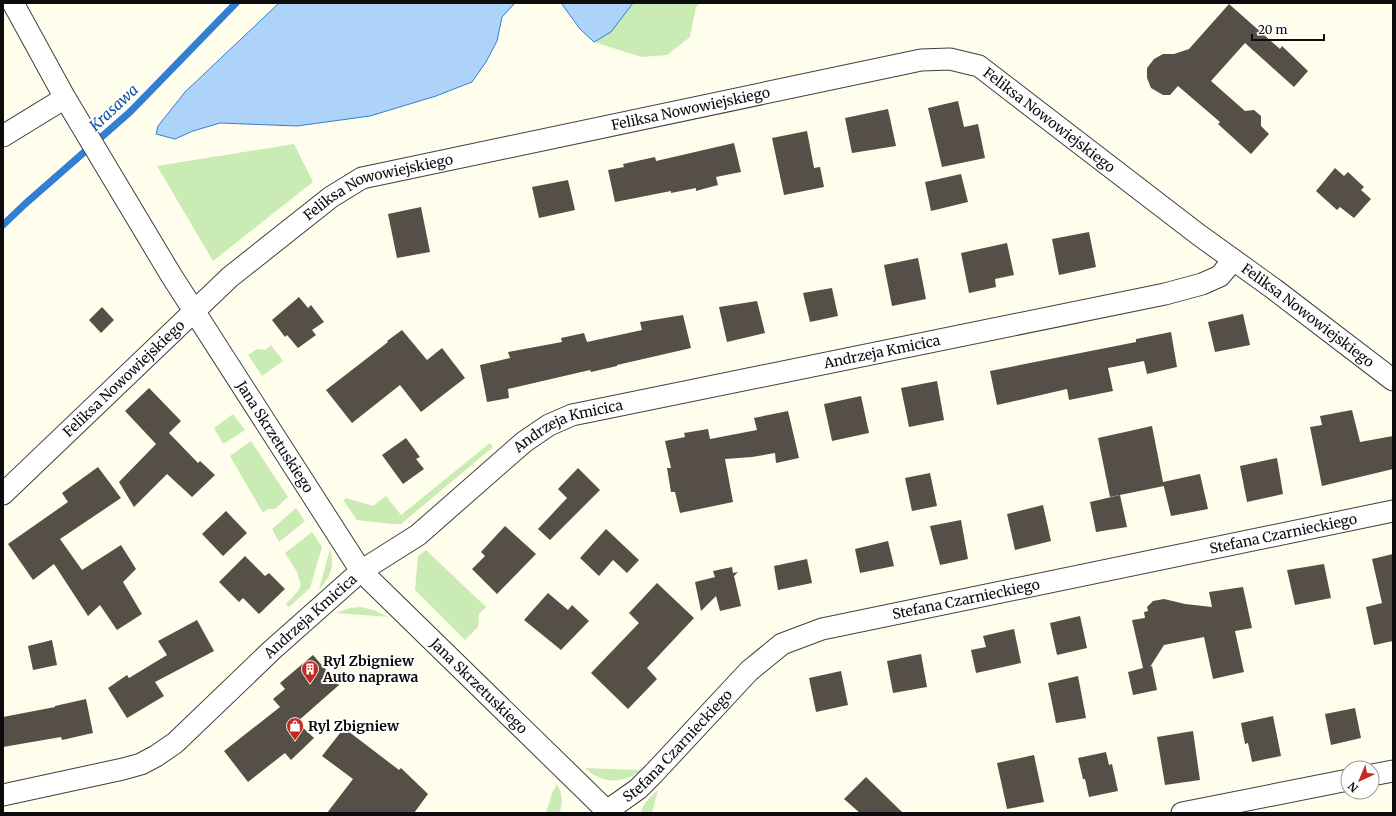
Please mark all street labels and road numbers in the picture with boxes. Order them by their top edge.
street label: Feliksa Nowowiejskiego [980,64,1119,176]
street label: Feliksa Nowowiejskiego [610,83,771,134]
street label: Feliksa Nowowiejskiego [300,150,454,224]
street label: Feliksa Nowowiejskiego [1238,259,1378,371]
street label: Feliksa Nowowiejskiego [59,316,188,441]
street label: Andrzeja Kmicica [821,331,942,373]
street label: Jana Skrzetuskiego [232,377,317,496]
street label: Andrzeja Kmicica [509,396,625,457]
street label: Stefana Czarnieckiego [1208,510,1359,558]
street label: Andrzeja Kmicica [259,570,361,663]
street label: Stefana Czarnieckiego [891,575,1041,623]
street label: Jana Skrzetuskiego [426,634,531,738]
street label: Stefana Czarnieckiego [619,686,736,806]

